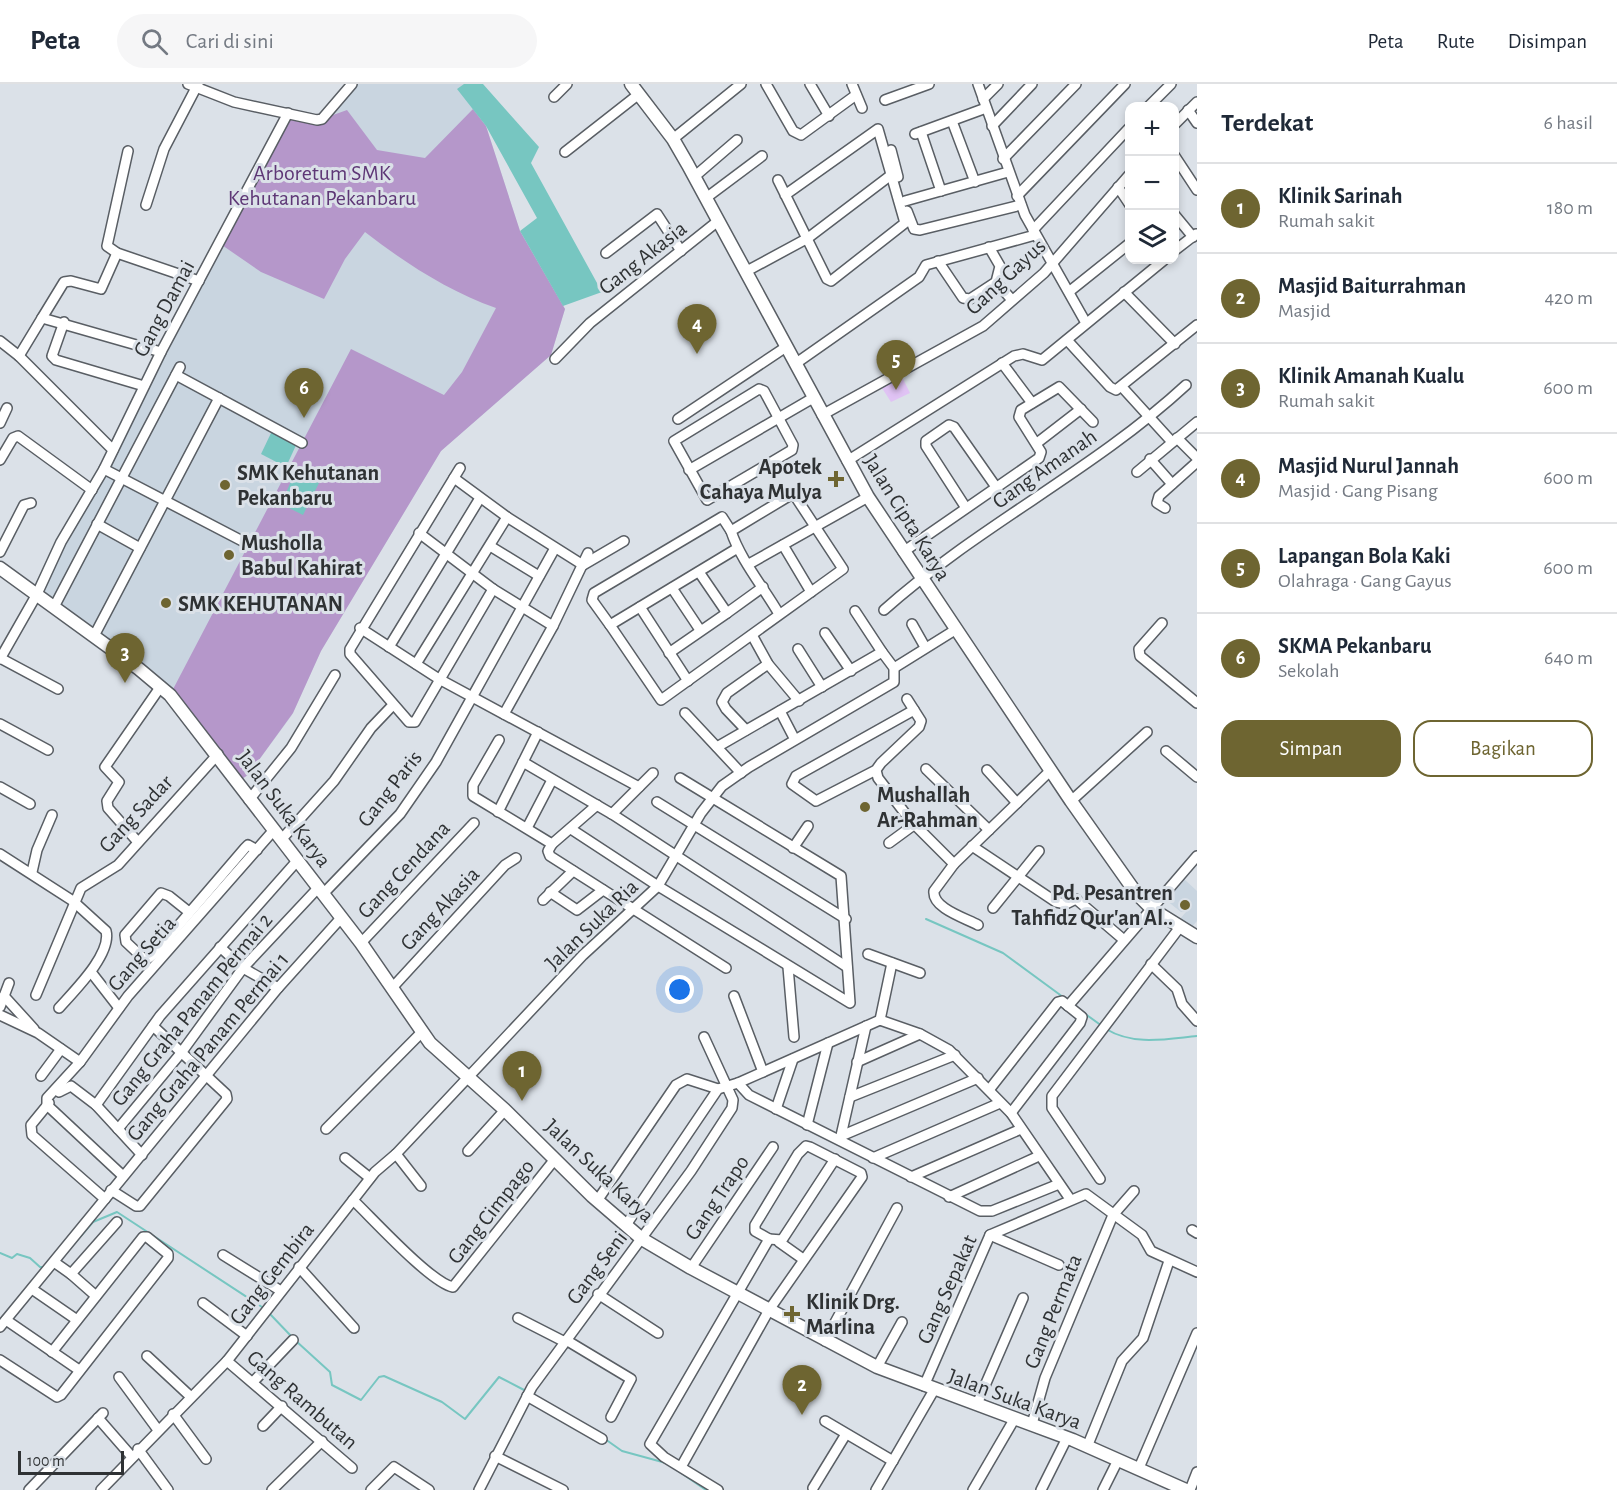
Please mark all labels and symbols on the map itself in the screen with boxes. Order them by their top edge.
park label: Arboretum SMK Kehutanan Pekanbaru [228,162,416,209]
street label: Gang Akasia [595,217,691,299]
street label: Gang Gayus [962,235,1050,319]
street label: Gang Damai [129,257,198,360]
pin: 4 [678,304,716,354]
pin: 5 [876,340,916,390]
pin: 6 [284,368,324,418]
street label: Gang Amanah [988,425,1101,513]
street label: Jalan Cipta Karya [860,451,955,584]
place label: Apotek Cahaya Mulya [700,456,822,504]
place label: SMK Kehutanan Pekanbaru [237,462,379,509]
marker: Apotek Cahaya Mulya [827,470,845,488]
marker: SMK Kehutanan Pekanbaru [218,478,232,492]
place label: Musholla Babul Kahirat [241,532,363,579]
marker: Musholla Babul Kahirat [222,548,236,562]
place label: SMK KEHUTANAN [178,593,343,615]
marker: SMK KEHUTANAN [159,596,173,610]
pin: 3 [106,634,144,683]
street label: Jalan Suka Karya [233,746,335,871]
street label: Gang Paris [353,746,426,831]
street label: Gang Sadar [95,771,177,857]
place label: Mushallah Ar-Rahman [877,784,978,831]
marker: Mushallah Ar-Rahman [858,800,872,814]
street label: Gang Cendana [353,817,454,923]
street label: Gang Akasia [396,863,483,954]
street label: Jalan Suka Ria [541,875,642,974]
place label: Pd. Pesantren Tahfidz Qur'an Al.. [1011,882,1173,930]
marker: Pd. Pesantren Tahfidz Qur'an Al.. [1178,898,1192,912]
street label: Gang Graha Panam Permai 2 [107,909,276,1110]
street label: Gang Setia [104,912,180,995]
street label: Gang Graha Panam Permai 1 [123,948,293,1145]
your location [665,975,694,1004]
pin: 1 [502,1052,542,1101]
street label: Jalan Suka Karya [541,1115,658,1227]
street label: Gang Trapo [681,1151,753,1244]
street label: Gang Cimpago [443,1155,538,1268]
street label: Gang Gembira [225,1218,318,1329]
street label: Gang Seni [562,1227,631,1308]
street label: Gang Sepakat [913,1232,981,1347]
street label: Gang Permata [1020,1251,1086,1372]
place label: Klinik Drg. Marlina [806,1291,900,1338]
marker: Klinik Drg. Marlina [783,1305,801,1323]
street label: Gang Rambutan [243,1346,362,1454]
street label: Jalan Suka Karya [945,1365,1084,1433]
pin: 2 [782,1366,822,1415]
scale bar [18,1448,124,1476]

